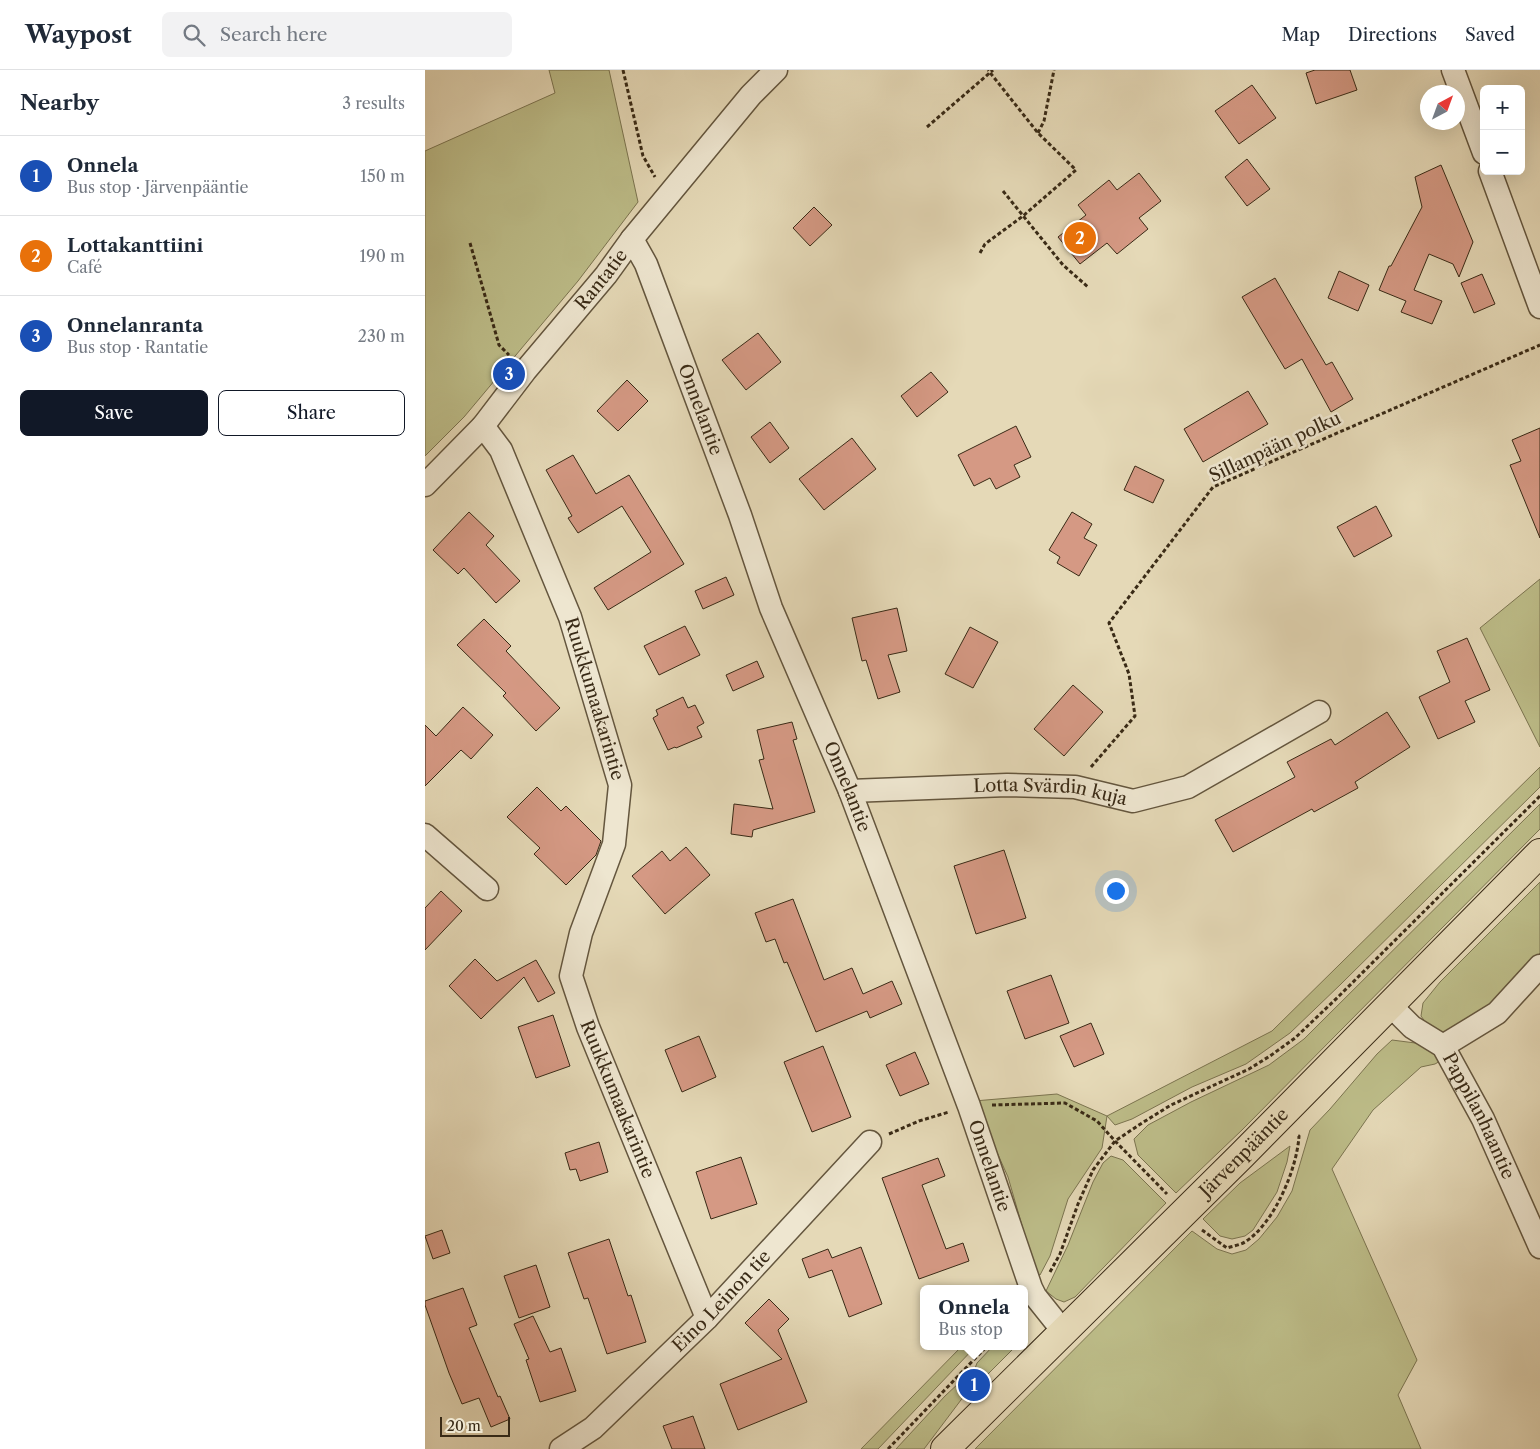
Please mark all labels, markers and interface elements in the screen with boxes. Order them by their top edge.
search box [162,12,512,57]
text: Waypost [25,20,132,49]
icon: search [180,21,208,49]
text: Search here [220,23,327,46]
text: Map [1281,24,1320,46]
text: Directions [1348,24,1437,46]
text: Saved [1465,24,1515,46]
north arrow [1420,85,1465,130]
map controls [1480,85,1525,175]
button: + [1480,85,1525,130]
text: Nearby [20,90,99,115]
text: 3 results [342,93,405,113]
button: − [1480,130,1525,175]
text: Onnela [67,154,138,177]
text: 1 [32,166,40,186]
text: 150 m [360,166,405,186]
text: Bus stop · Järvenpääntie [67,177,249,197]
pin: 2 [1064,219,1096,257]
text: Lottakanttiini [67,234,203,257]
street label: Rantatie [570,245,632,315]
text: 2 [31,246,41,266]
text: 190 m [360,246,405,266]
text: Café [67,257,102,277]
text: Onnelanranta [67,314,203,337]
text: 3 [31,326,41,346]
text: 230 m [358,326,405,346]
text: Bus stop · Rantatie [67,337,208,357]
pin: 3 [493,355,525,393]
street label: Onnelantie [673,361,728,458]
button: Save [20,390,208,436]
button: Share [218,390,405,436]
street label: Sillanpään polku [1206,407,1344,487]
street label: Ruukkumaakarintie [560,615,629,783]
street label: Onnelantie [819,738,875,835]
street label: Lotta Svärdin kuja [973,774,1130,810]
your location [1103,878,1129,904]
street label: Ruukkumaakarintie [575,1017,660,1181]
street label: Pappilanhaantie [1438,1049,1519,1182]
street label: Järvenpääntie [1193,1103,1293,1204]
street label: Onnelantie [964,1117,1015,1215]
street label: Eino Leinon tie [668,1245,775,1357]
popup [920,1285,1028,1350]
text: Onnela [938,1296,1010,1319]
text: Bus stop [938,1319,1003,1339]
pin: 1 [958,1366,990,1404]
scale bar [440,1414,510,1437]
text: 20 m [447,1417,481,1435]

